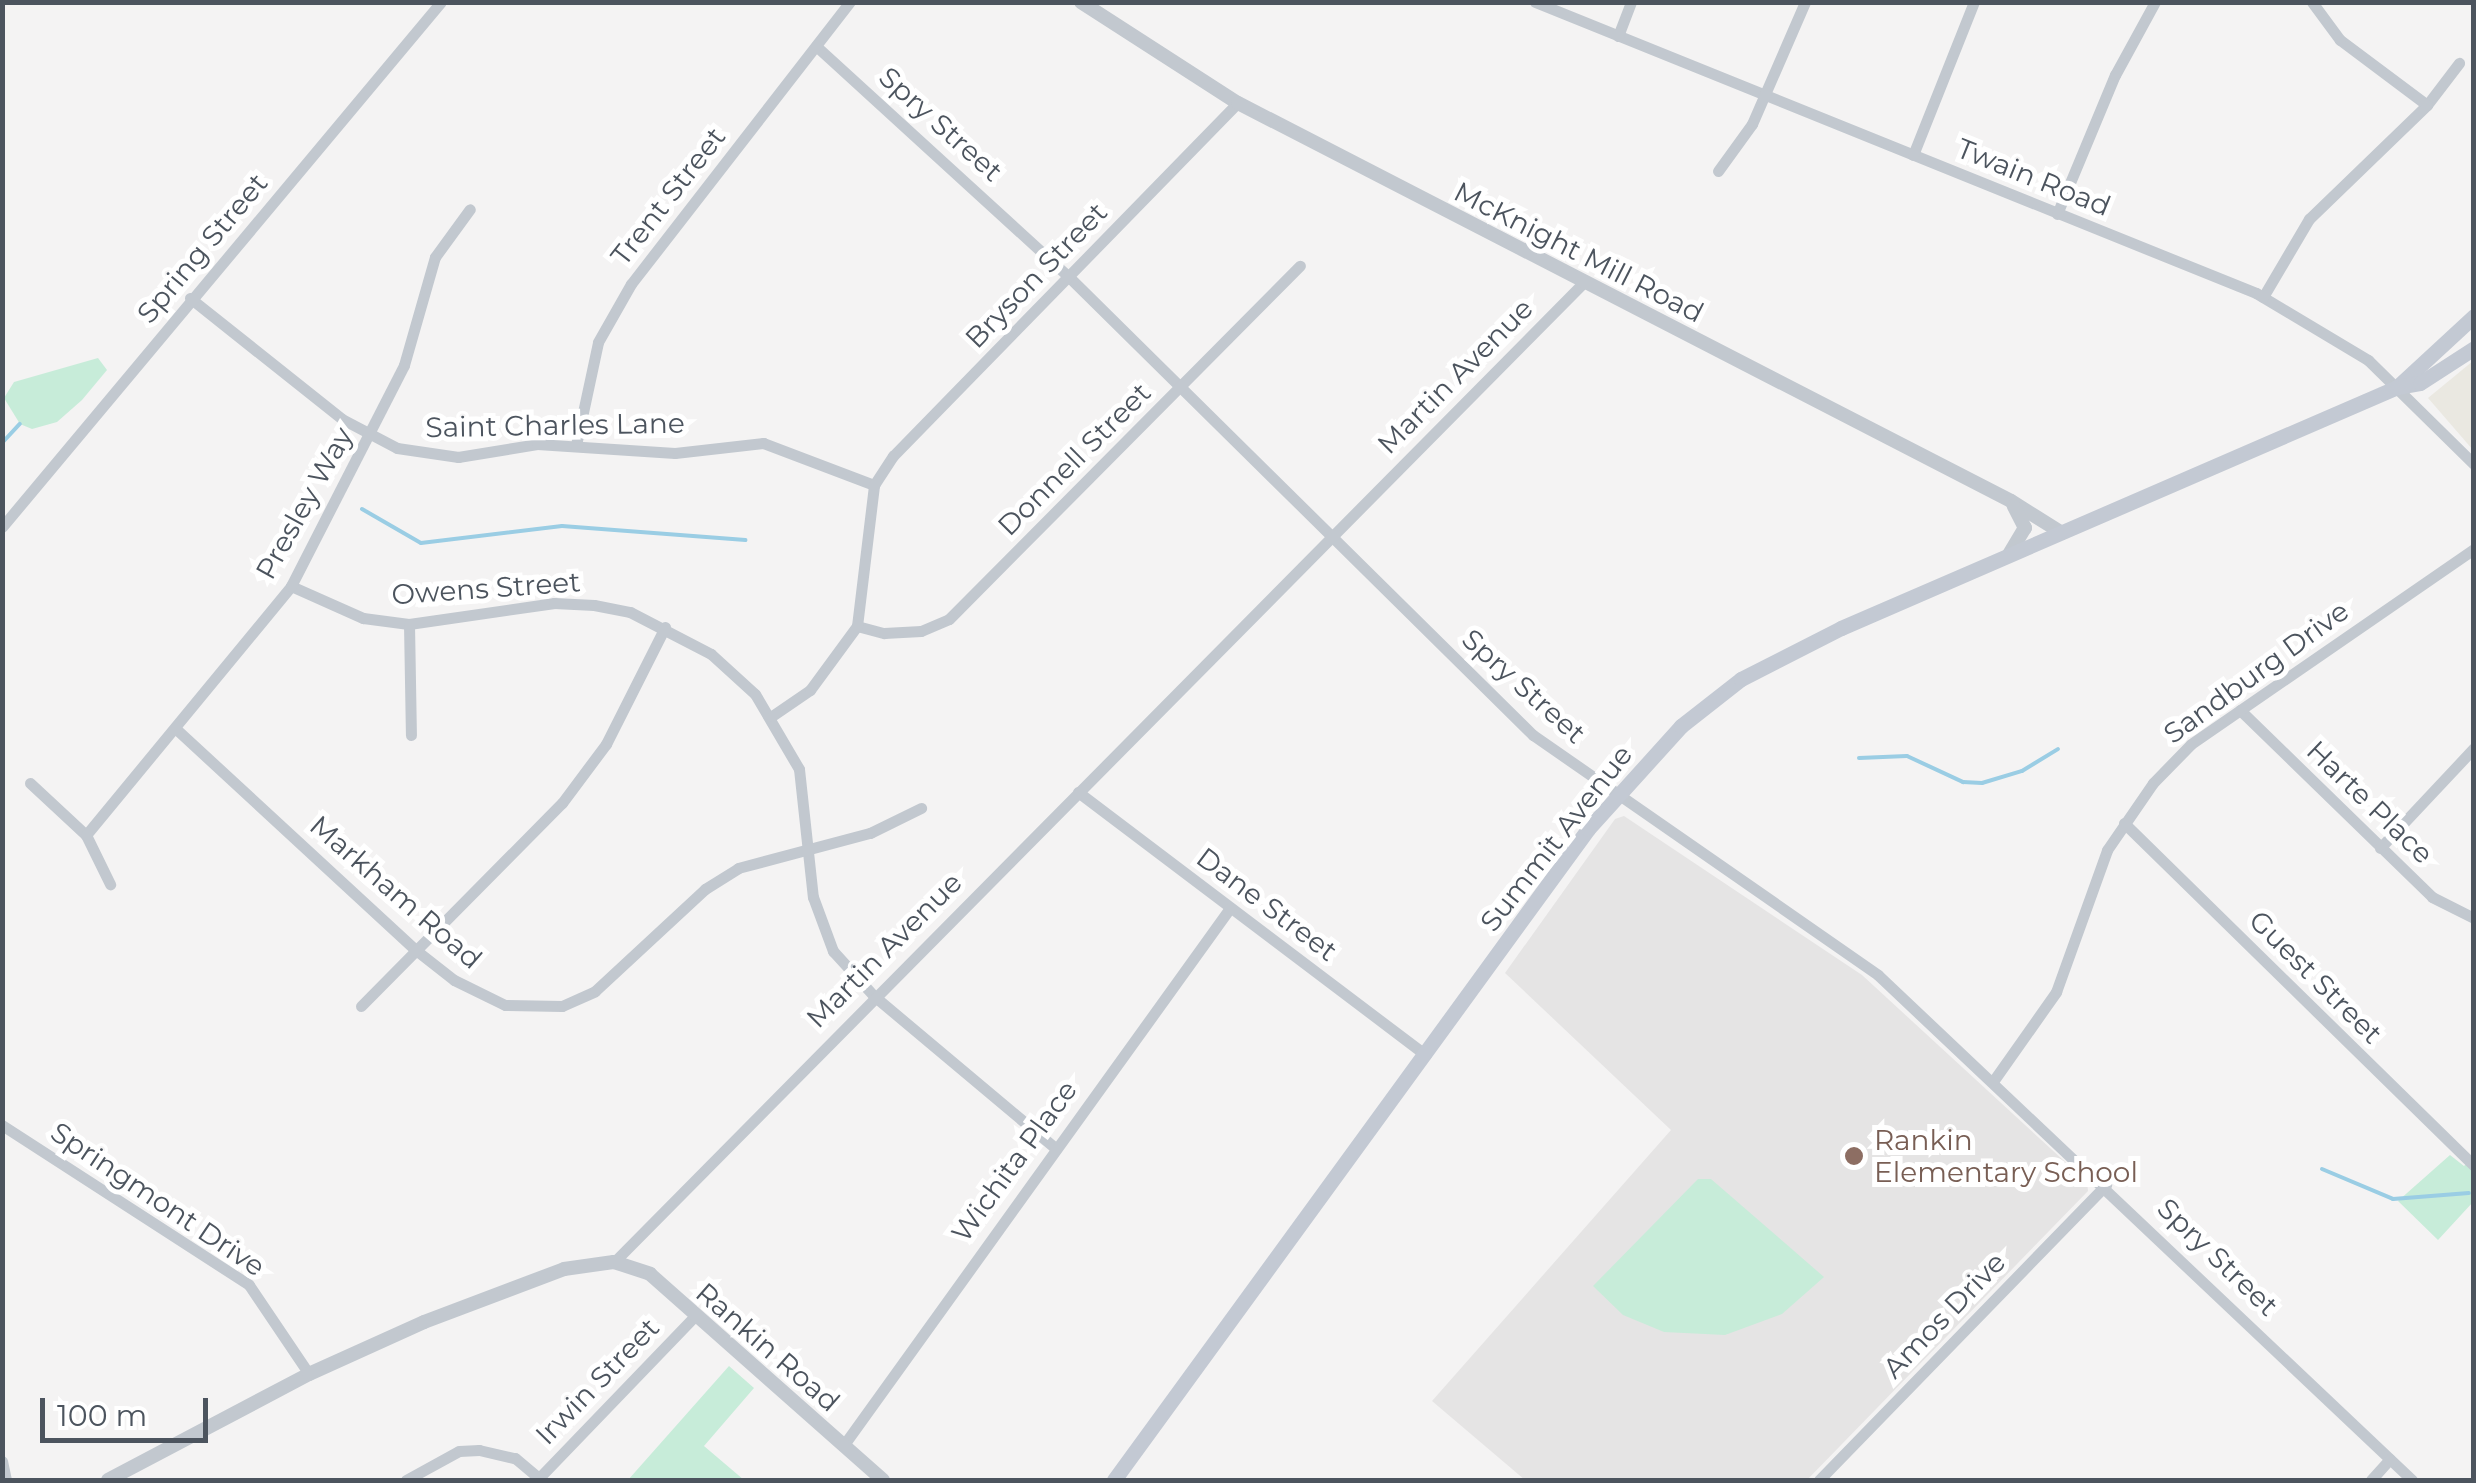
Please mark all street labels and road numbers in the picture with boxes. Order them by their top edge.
street label: Spry Street [872,60,1010,188]
street label: Trent Street [604,120,732,272]
street label: Twain Road [1952,131,2116,223]
street label: Spring Street [130,166,274,330]
street label: McKnight Mill Road [1449,175,1709,329]
street label: Bryson Street [958,195,1114,355]
street label: Martin Avenue [1370,291,1540,461]
street label: Donnell Street [991,376,1157,542]
street label: Saint Charles Lane [425,406,685,444]
street label: Presley Way [248,421,360,585]
street label: Owens Street [390,565,582,611]
street label: Sandburg Drive [2157,594,2355,750]
street label: Spry Street [1455,622,1593,750]
street label: Harte Place [2300,733,2440,871]
street label: Summit Avenue [1473,738,1639,938]
street label: Markham Road [303,808,489,976]
street label: Dane Street [1190,840,1344,968]
street label: Martin Avenue [799,865,969,1035]
street label: Guest Street [2242,903,2390,1051]
street label: Wichita Place [944,1074,1084,1248]
street label: Springmont Drive [45,1115,271,1283]
street label: Spry Street [2151,1191,2285,1323]
street label: Amos Drive [1876,1245,2012,1385]
street label: Rankin Road [689,1276,847,1418]
street label: Irwin Street [528,1311,666,1451]

